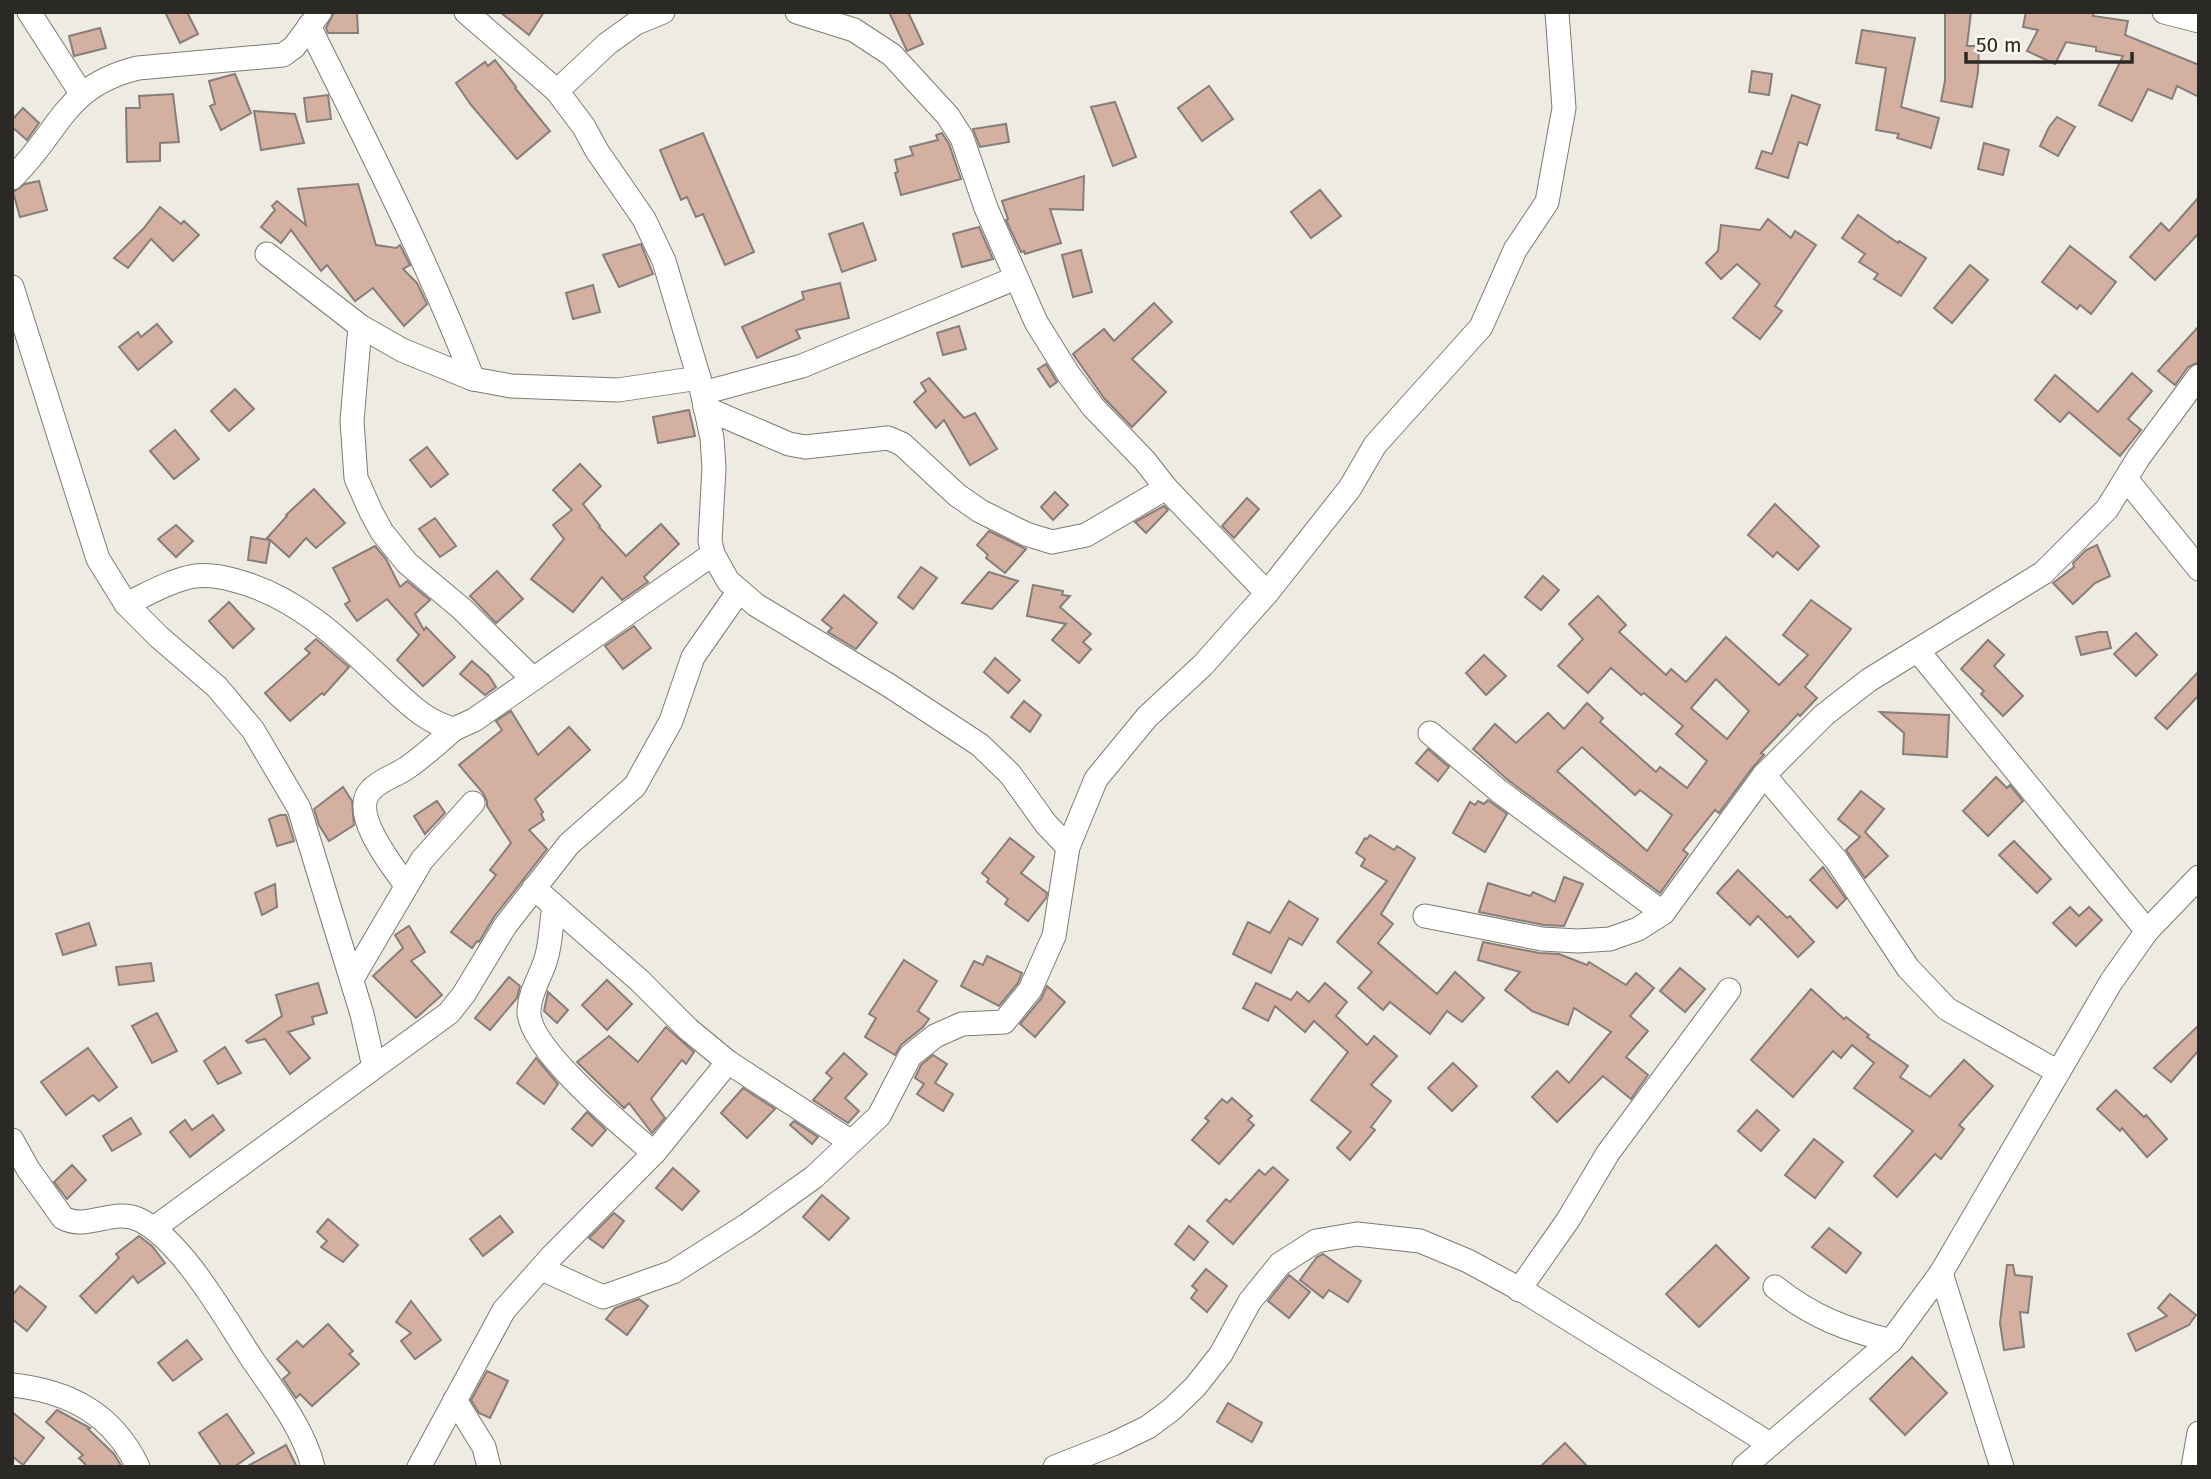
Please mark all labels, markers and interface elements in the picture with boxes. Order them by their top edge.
scale bar [1966,21,2132,65]
text: 50 m [1976,32,2022,58]

